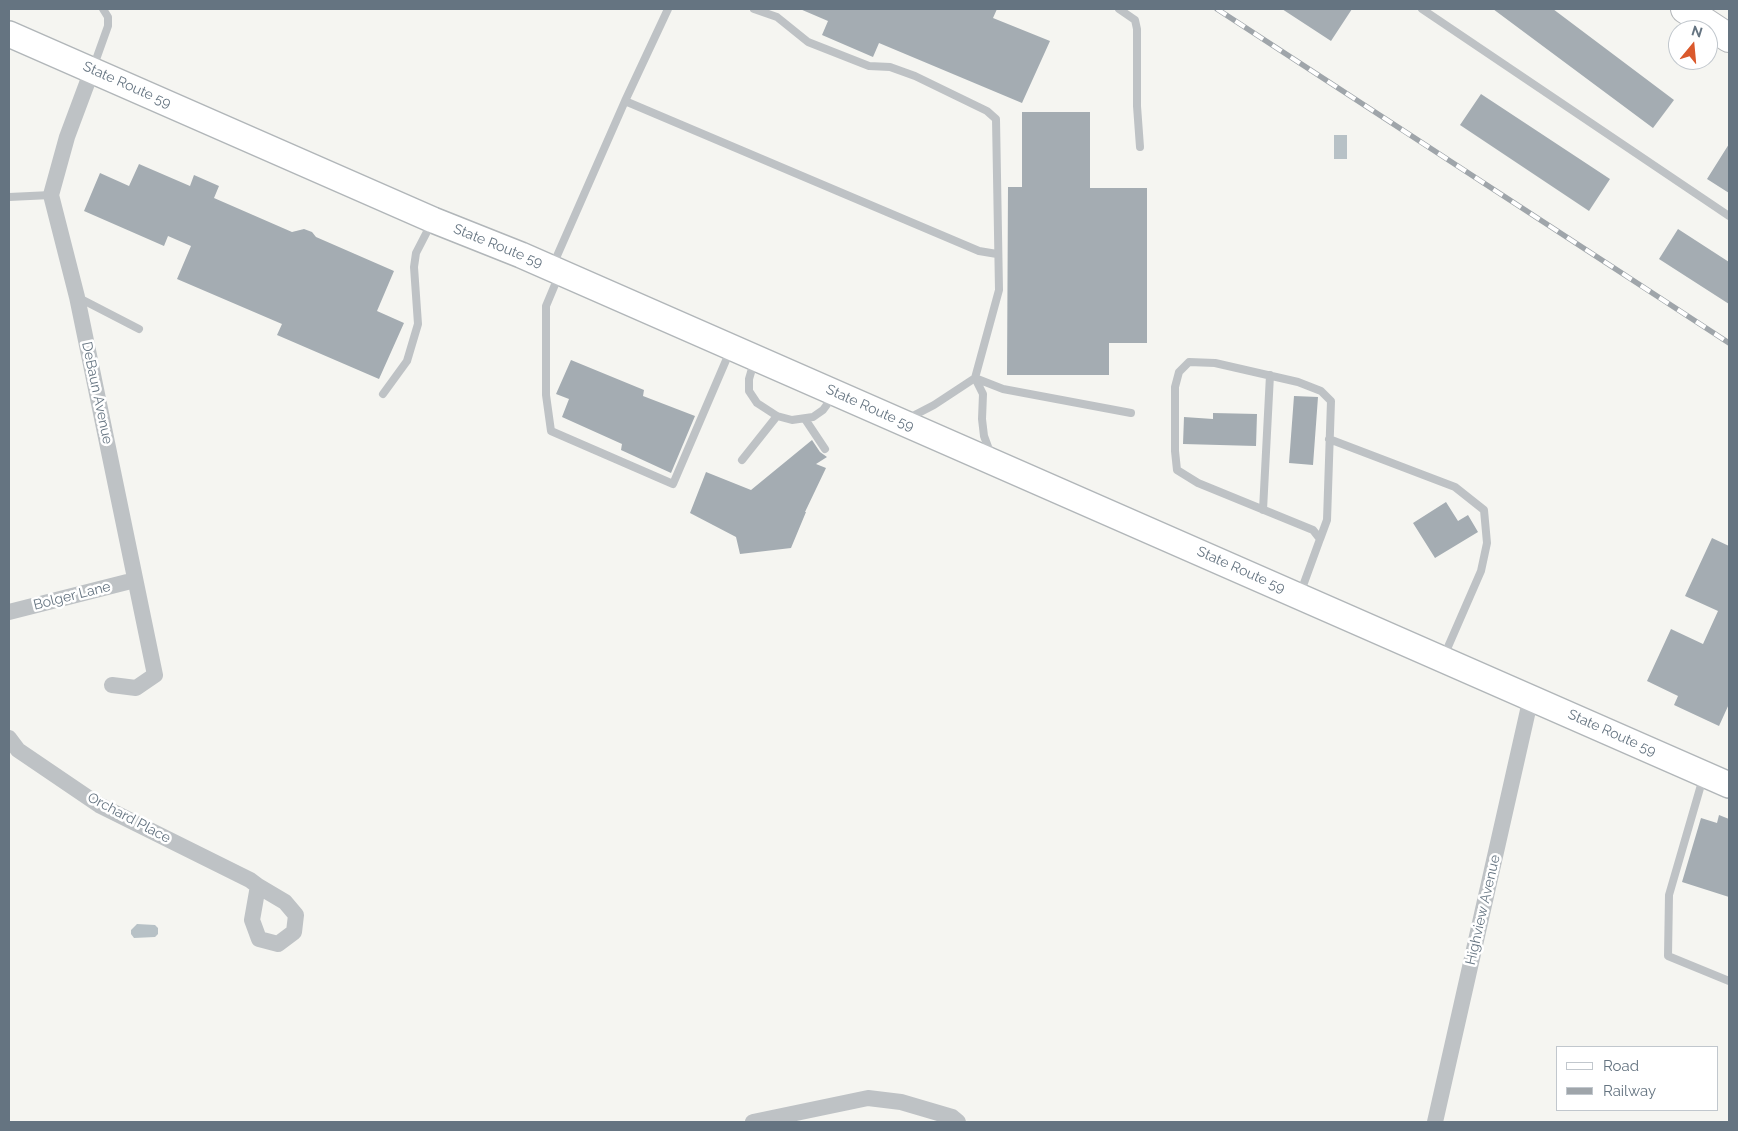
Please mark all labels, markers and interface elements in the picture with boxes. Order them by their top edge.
north arrow [1668,20,1718,70]
text: N [1690,22,1705,41]
street label: State Route 59 [80,58,174,112]
street label: State Route 59 [451,220,545,272]
street label: DeBaun Avenue [78,340,116,446]
street label: State Route 59 [823,381,917,435]
street label: State Route 59 [1194,543,1288,597]
street label: Bolger Lane [32,578,112,614]
street label: State Route 59 [1565,706,1659,760]
street label: Orchard Place [85,789,173,847]
street label: Highview Avenue [1462,853,1504,967]
legend [1556,1046,1718,1111]
text: Road [1603,1057,1639,1075]
text: Railway [1603,1082,1656,1100]

